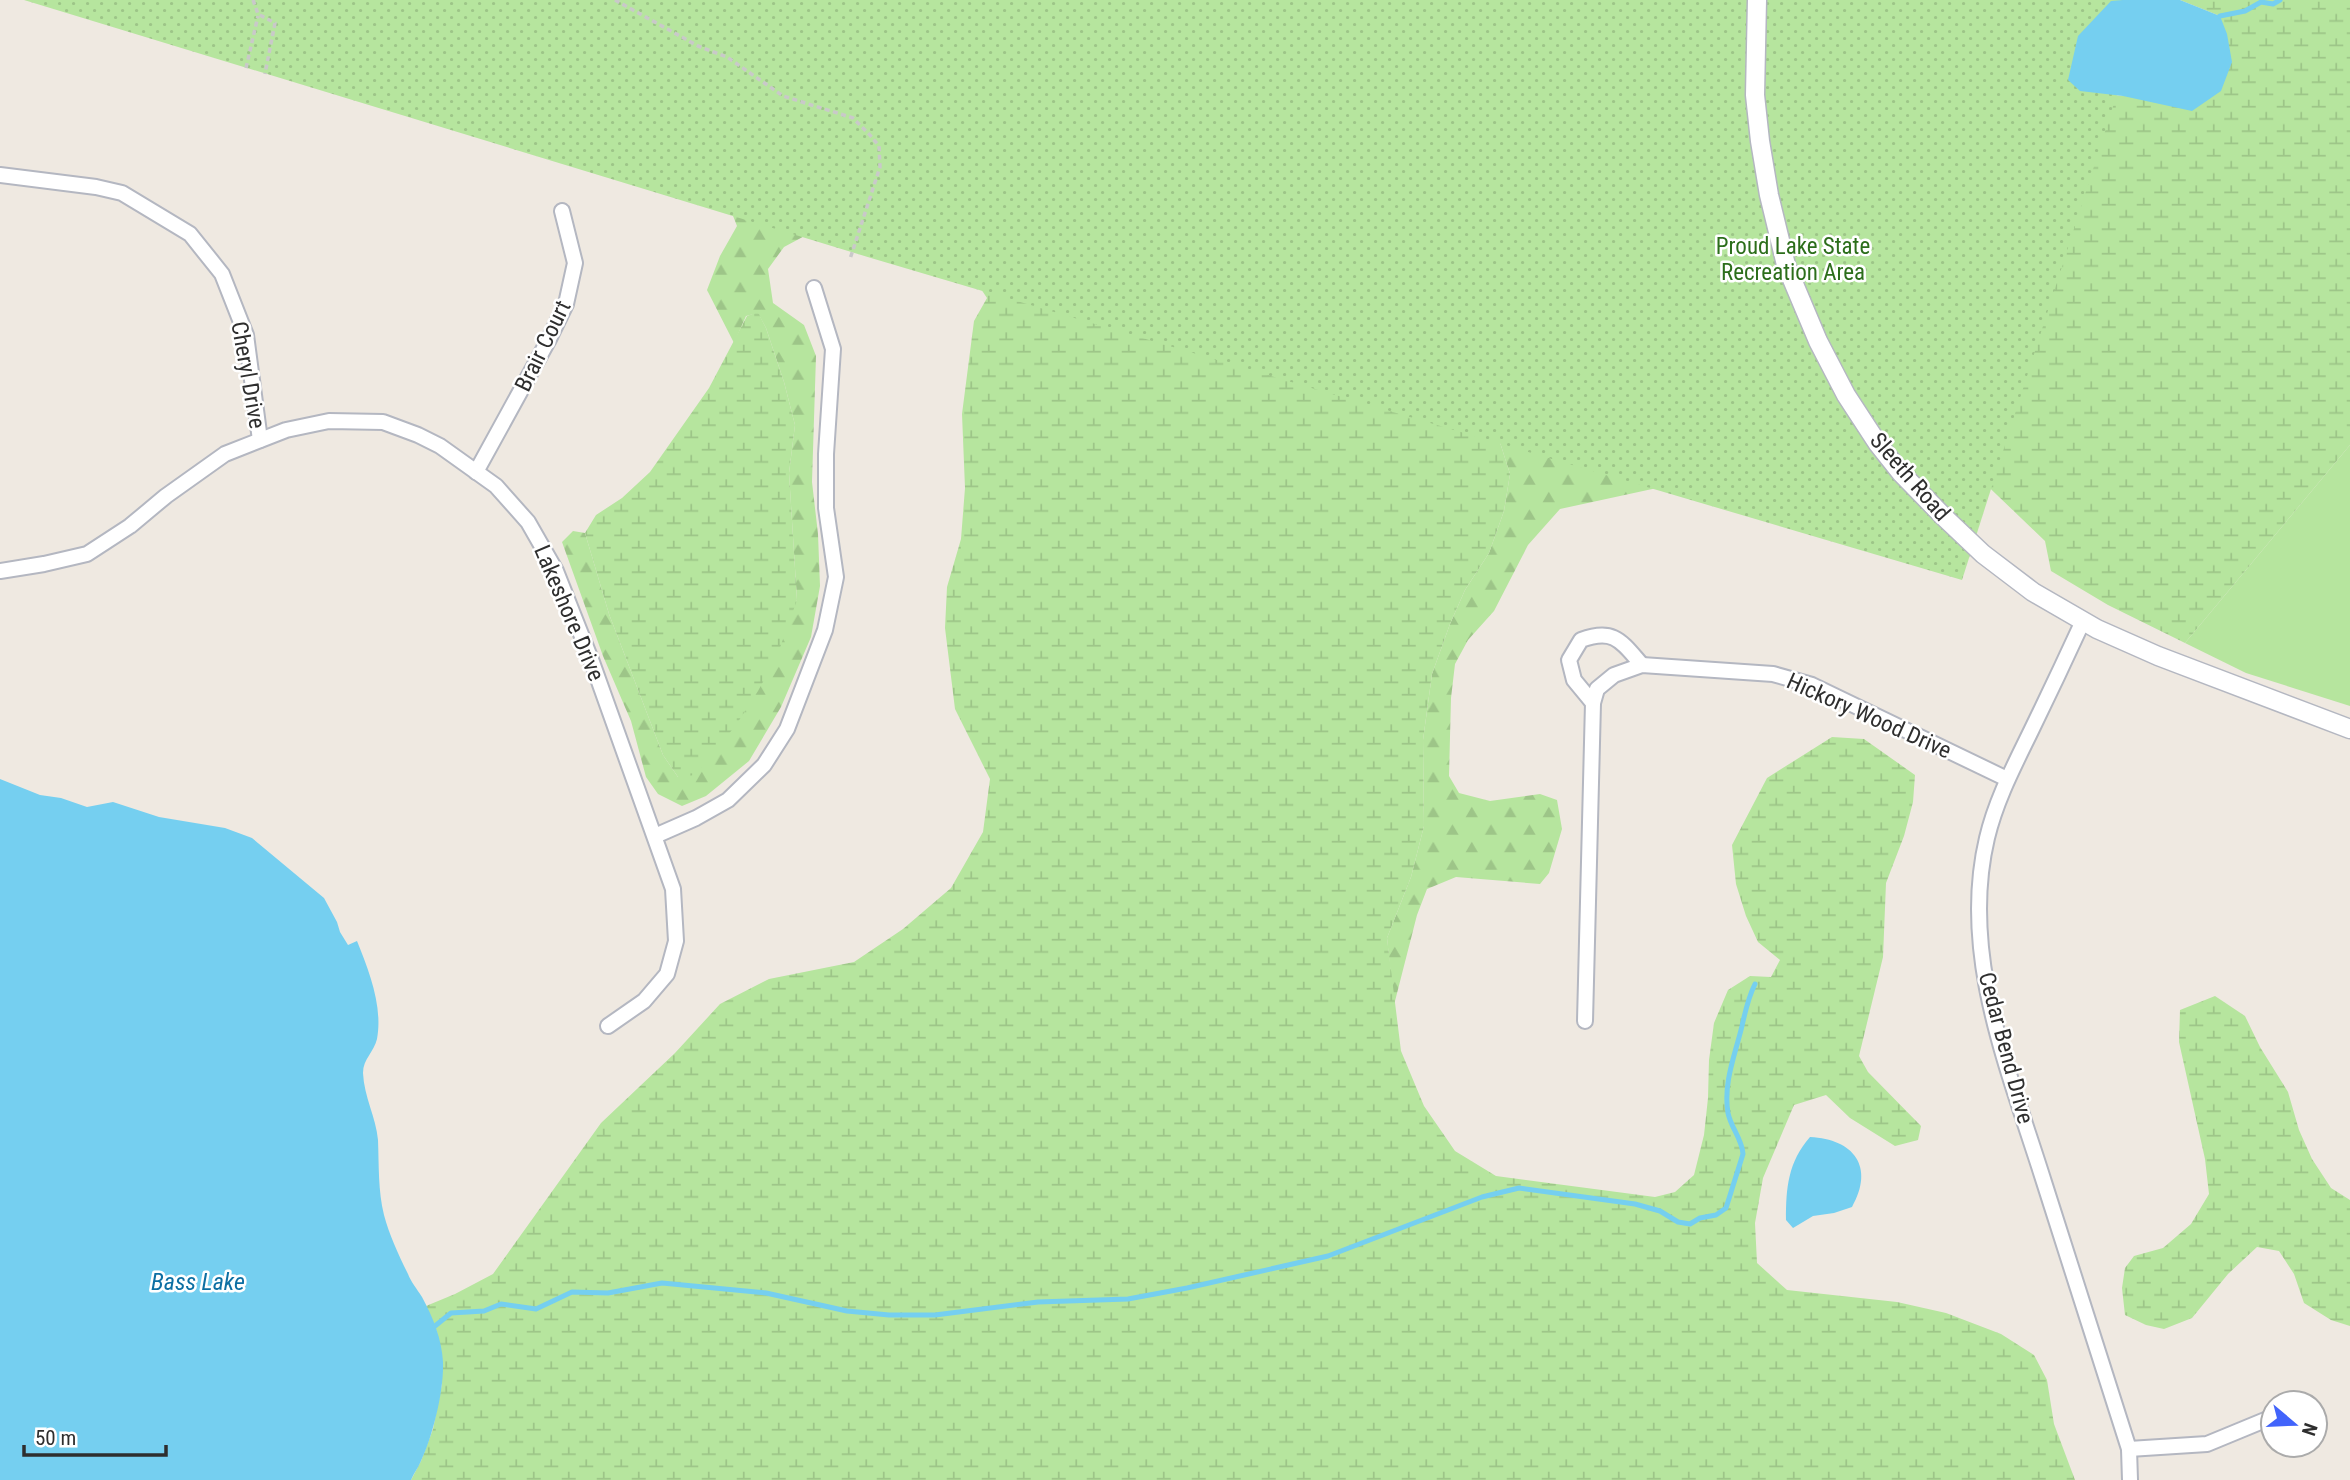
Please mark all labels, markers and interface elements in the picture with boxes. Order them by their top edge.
park label: Proud Lake State Recreation Area [1716,233,1870,286]
street label: Brair Court [509,296,577,396]
street label: Cheryl Drive [225,319,271,431]
street label: Sleeth Road [1864,427,1956,527]
street label: Lakeshore Drive [528,541,610,685]
street label: Hickory Wood Drive [1783,668,1955,764]
street label: Cedar Bend Drive [1973,969,2039,1127]
water label: Bass Lake [151,1268,245,1296]
north arrow [2259,1389,2329,1459]
scale bar [24,1414,166,1458]
text: N [2297,1420,2322,1439]
text: 50 m [35,1426,76,1450]

